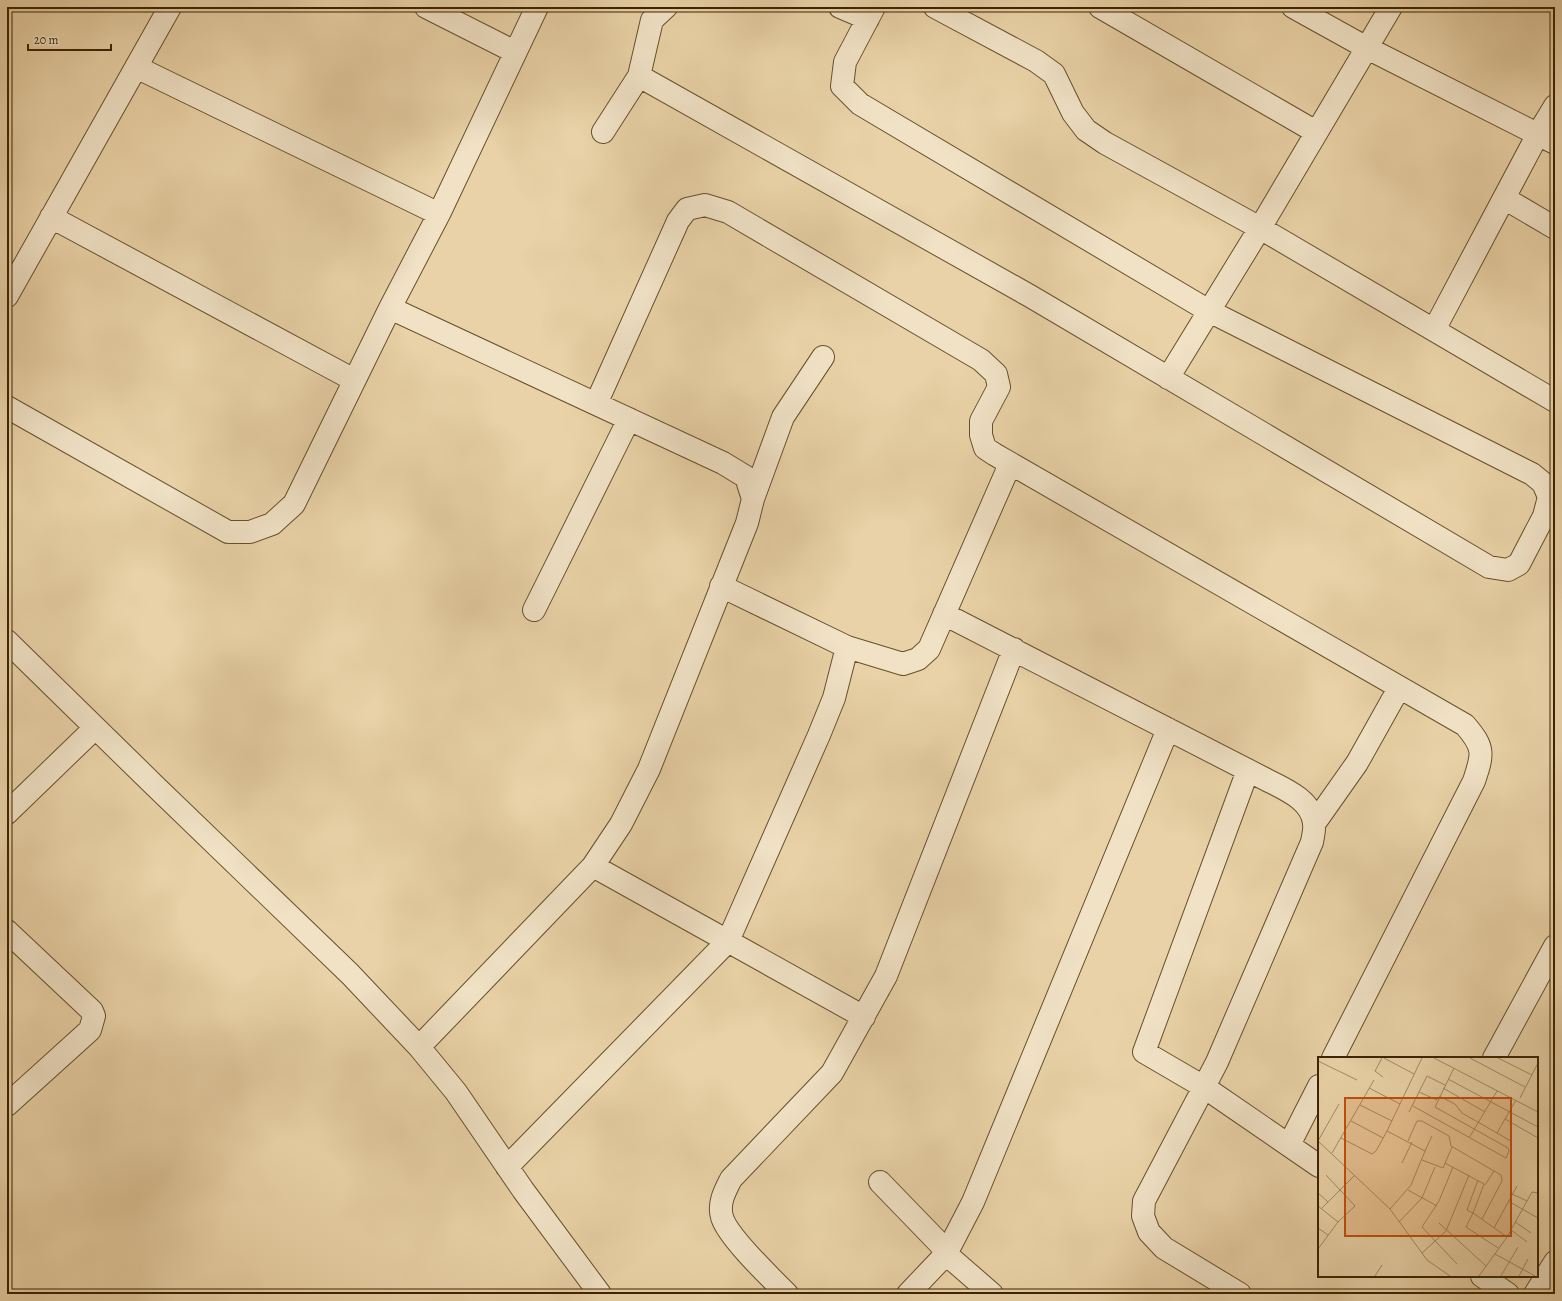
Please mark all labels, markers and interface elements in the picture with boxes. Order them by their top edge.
scale bar [28,26,111,52]
text: 20 m [34,32,58,48]
inset map [1318,1057,1538,1277]

